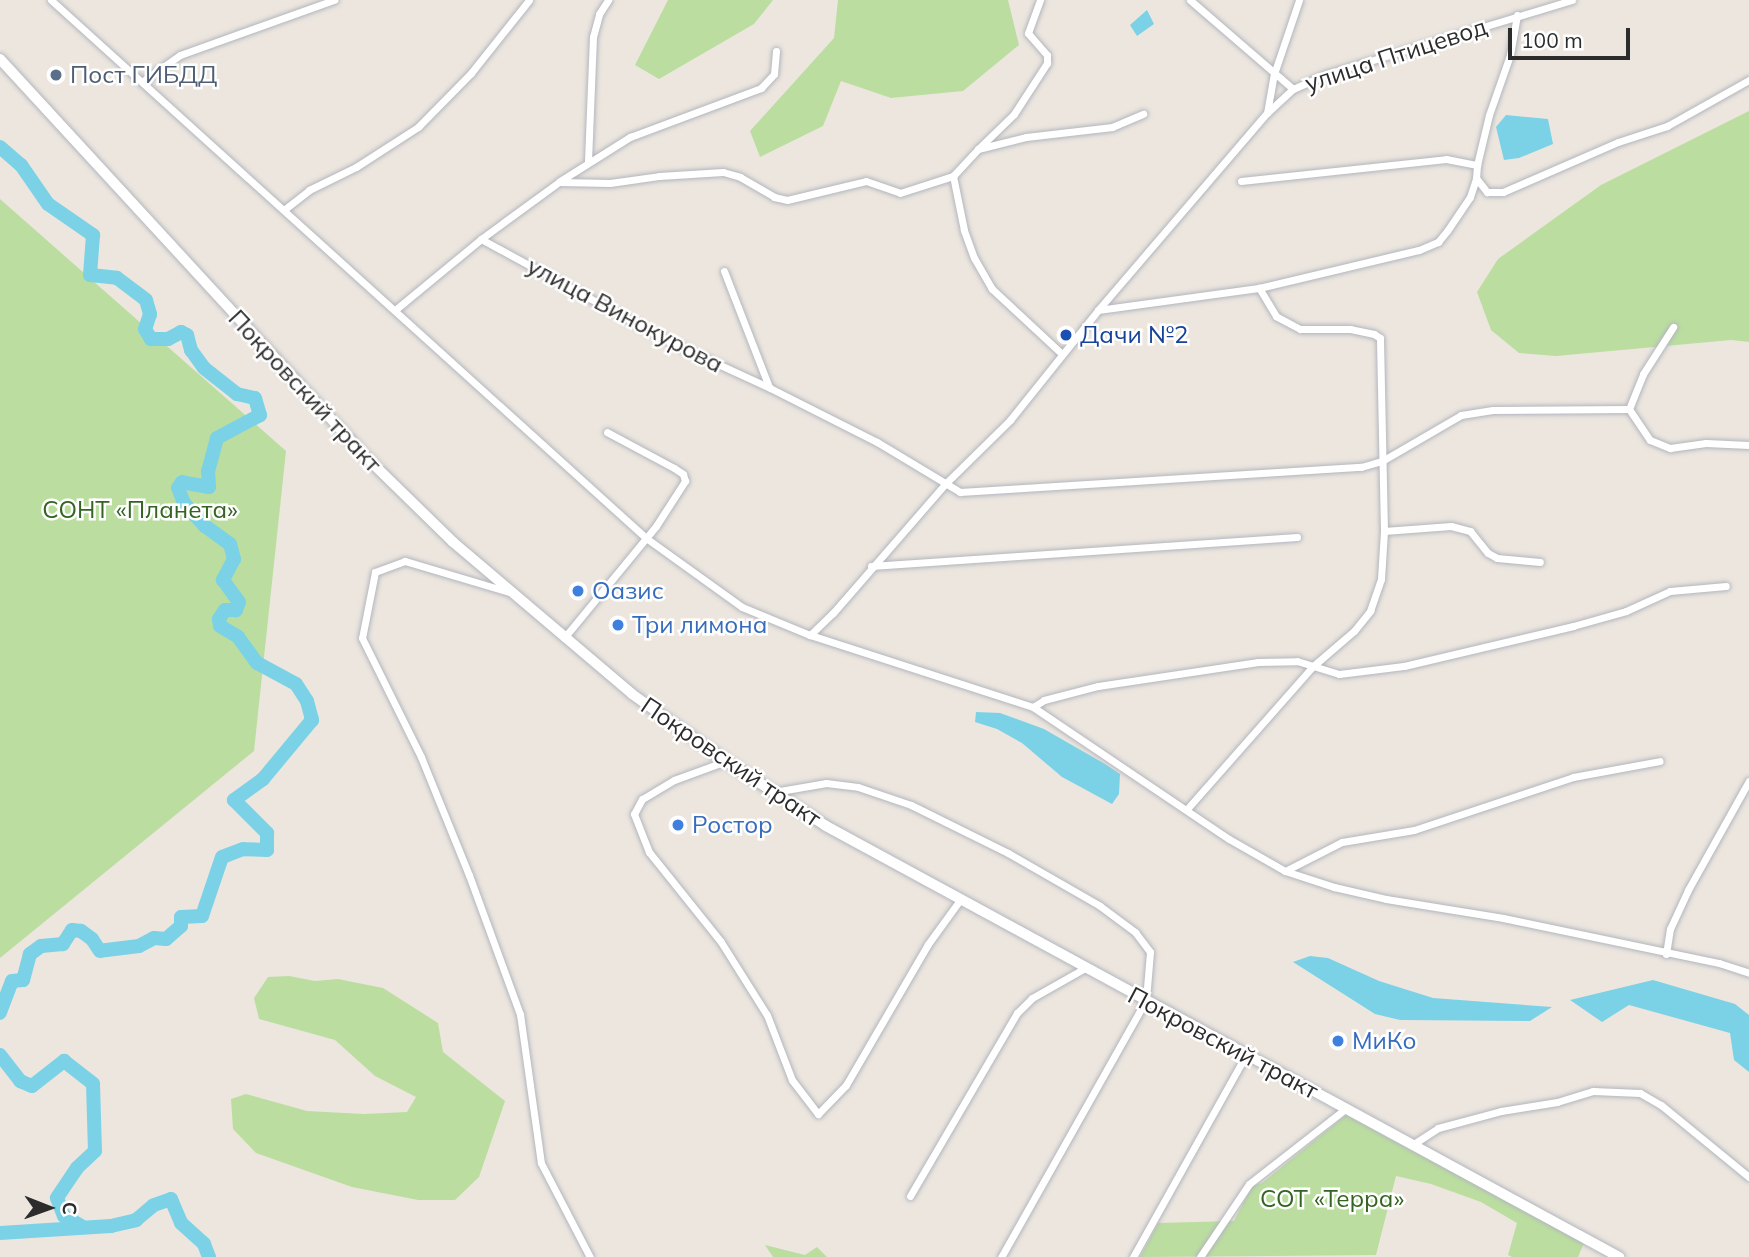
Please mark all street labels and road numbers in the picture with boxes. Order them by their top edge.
street label: улица Птицевод [1301,12,1491,98]
street label: улица Винокурова [522,251,728,379]
street label: Покровский тракт [222,304,388,478]
street label: Покровский тракт [635,691,827,833]
street label: Покровский тракт [1123,981,1323,1105]

